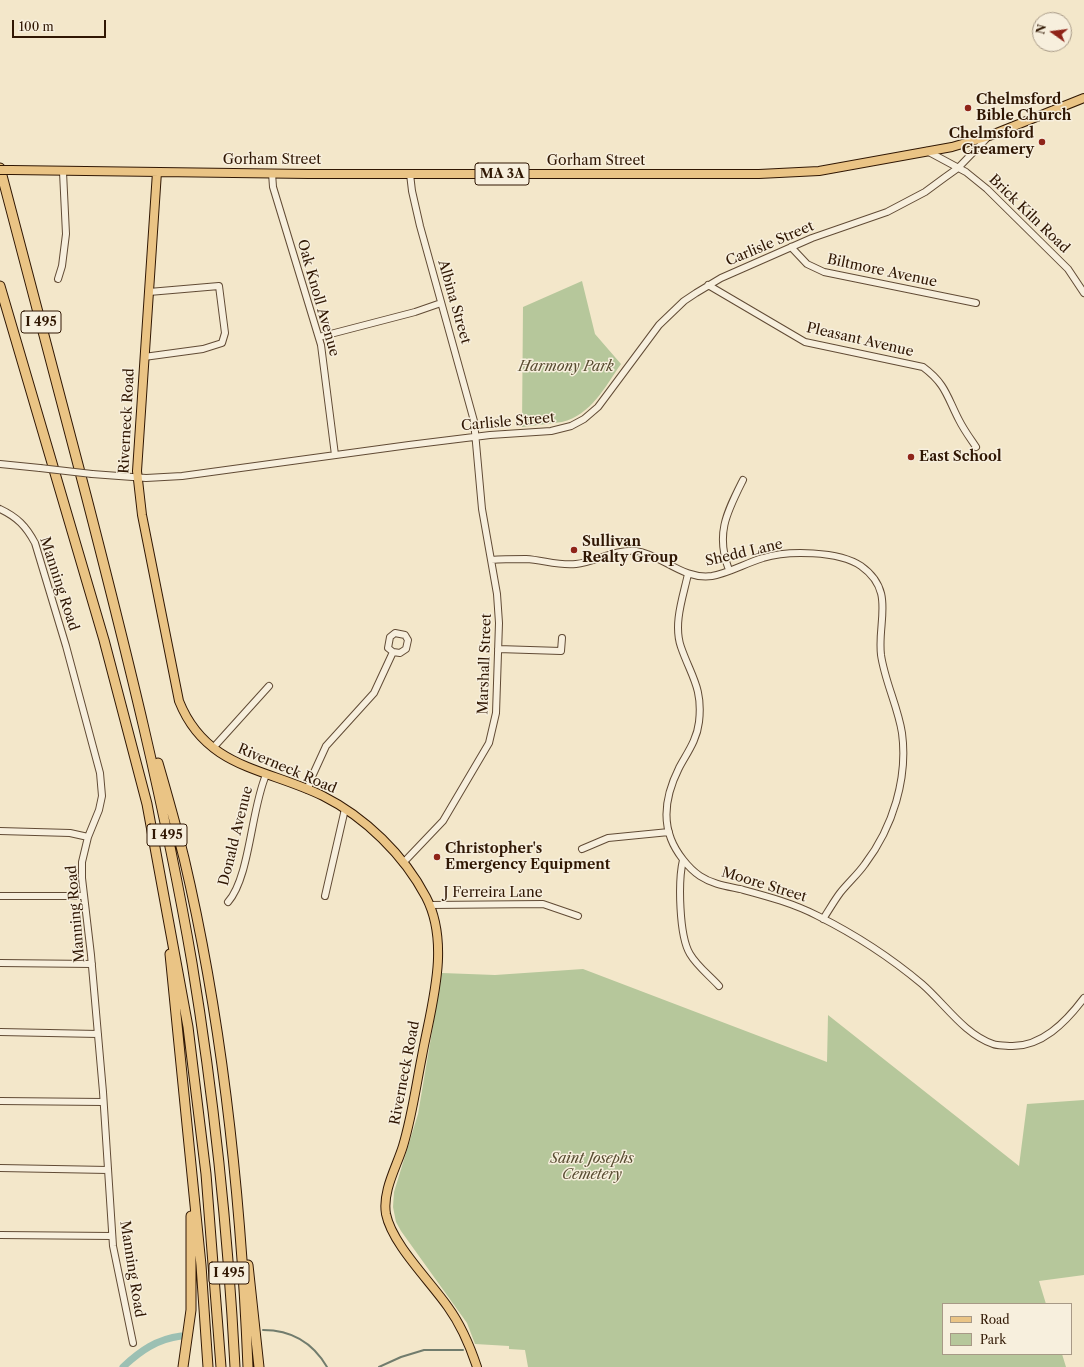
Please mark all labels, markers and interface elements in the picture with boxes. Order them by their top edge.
scale bar [14,12,108,38]
north arrow [1032,12,1072,52]
text: 100 m [19,19,54,34]
text: N [1033,23,1049,36]
place label: Chelmsford Bible Church [976,92,1071,124]
marker: Chelmsford Bible Church [963,103,973,113]
place label: Chelmsford Creamery [949,126,1034,158]
marker: Chelmsford Creamery [1037,137,1047,147]
street label: Gorham Street [223,152,321,168]
street label: Gorham Street [547,153,645,169]
road number: MA 3A [475,163,529,185]
street label: Brick Kiln Road [985,171,1073,257]
street label: Carlisle Street [723,218,817,270]
street label: Oak Knoll Avenue [293,238,343,358]
street label: Biltmore Avenue [826,251,938,291]
street label: Albina Street [434,258,474,346]
road number: I 495 [21,311,61,333]
street label: Pleasant Avenue [805,320,915,360]
park label: Harmony Park [518,359,614,375]
street label: Riverneck Road [116,368,138,474]
street label: Carlisle Street [460,410,556,434]
place label: East School [919,449,1002,465]
marker: East School [906,452,916,462]
place label: Sullivan Realty Group [582,534,678,566]
street label: Manning Road [36,535,82,633]
street label: Shedd Lane [704,536,784,570]
marker: Sullivan Realty Group [569,545,579,555]
street label: Marshall Street [475,613,495,715]
street label: Riverneck Road [235,741,339,797]
street label: Donald Avenue [215,784,257,888]
road number: I 495 [147,824,187,846]
place label: Christopher's Emergency Equipment [445,841,610,874]
marker: Christopher's Emergency Equipment [432,852,442,862]
street label: Moore Street [720,864,808,906]
street label: Manning Road [63,865,89,963]
street label: J Ferreira Lane [443,885,543,901]
street label: Riverneck Road [387,1020,423,1126]
park label: Saint Josephs Cemetery [550,1151,634,1184]
street label: Manning Road [116,1219,148,1319]
road number: I 495 [209,1262,249,1284]
legend [942,1303,1072,1355]
text: Road [980,1312,1010,1327]
text: Park [980,1332,1006,1347]

